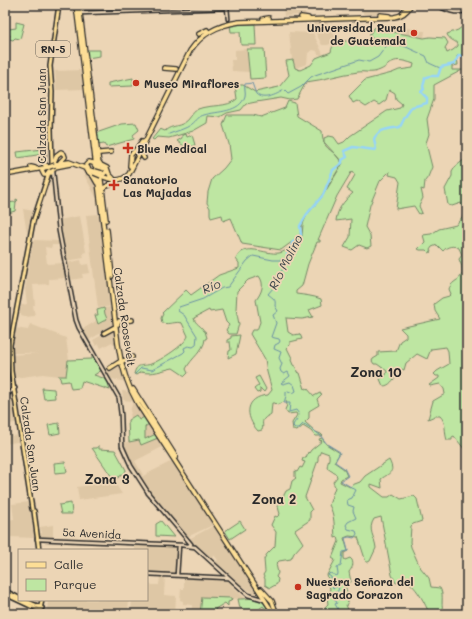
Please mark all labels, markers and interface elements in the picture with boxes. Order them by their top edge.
place label: Universidad Rural de Guatemala [307,20,406,48]
marker: Universidad Rural de Guatemala [409,28,419,38]
road number: RN-5 [36,41,70,57]
street label: Calzada San Juan [34,68,49,164]
place label: Museo Miraflores [144,76,240,91]
marker: Museo Miraflores [131,78,141,88]
place label: Blue Medical [137,141,207,156]
marker: Blue Medical [122,142,134,154]
place label: Sanatorio Las Majadas [123,172,192,200]
marker: Sanatorio Las Majadas [108,179,120,191]
water label: Río Molino [264,232,306,292]
street label: Calzada Roosevelt [111,266,139,368]
water label: Río [199,275,223,297]
district label: Zona 10 [350,363,402,380]
street label: Calzada San Juan [17,396,45,492]
district label: Zona 3 [84,470,130,487]
district label: Zona 2 [252,490,296,507]
street label: 5a Avenida [62,524,122,542]
legend [18,549,148,601]
text: Calle [54,556,84,572]
place label: Nuestra Señora del Sagrado Corazon [306,574,413,602]
text: Parque [54,576,97,592]
marker: Nuestra Señora del Sagrado Corazon [293,582,303,592]

